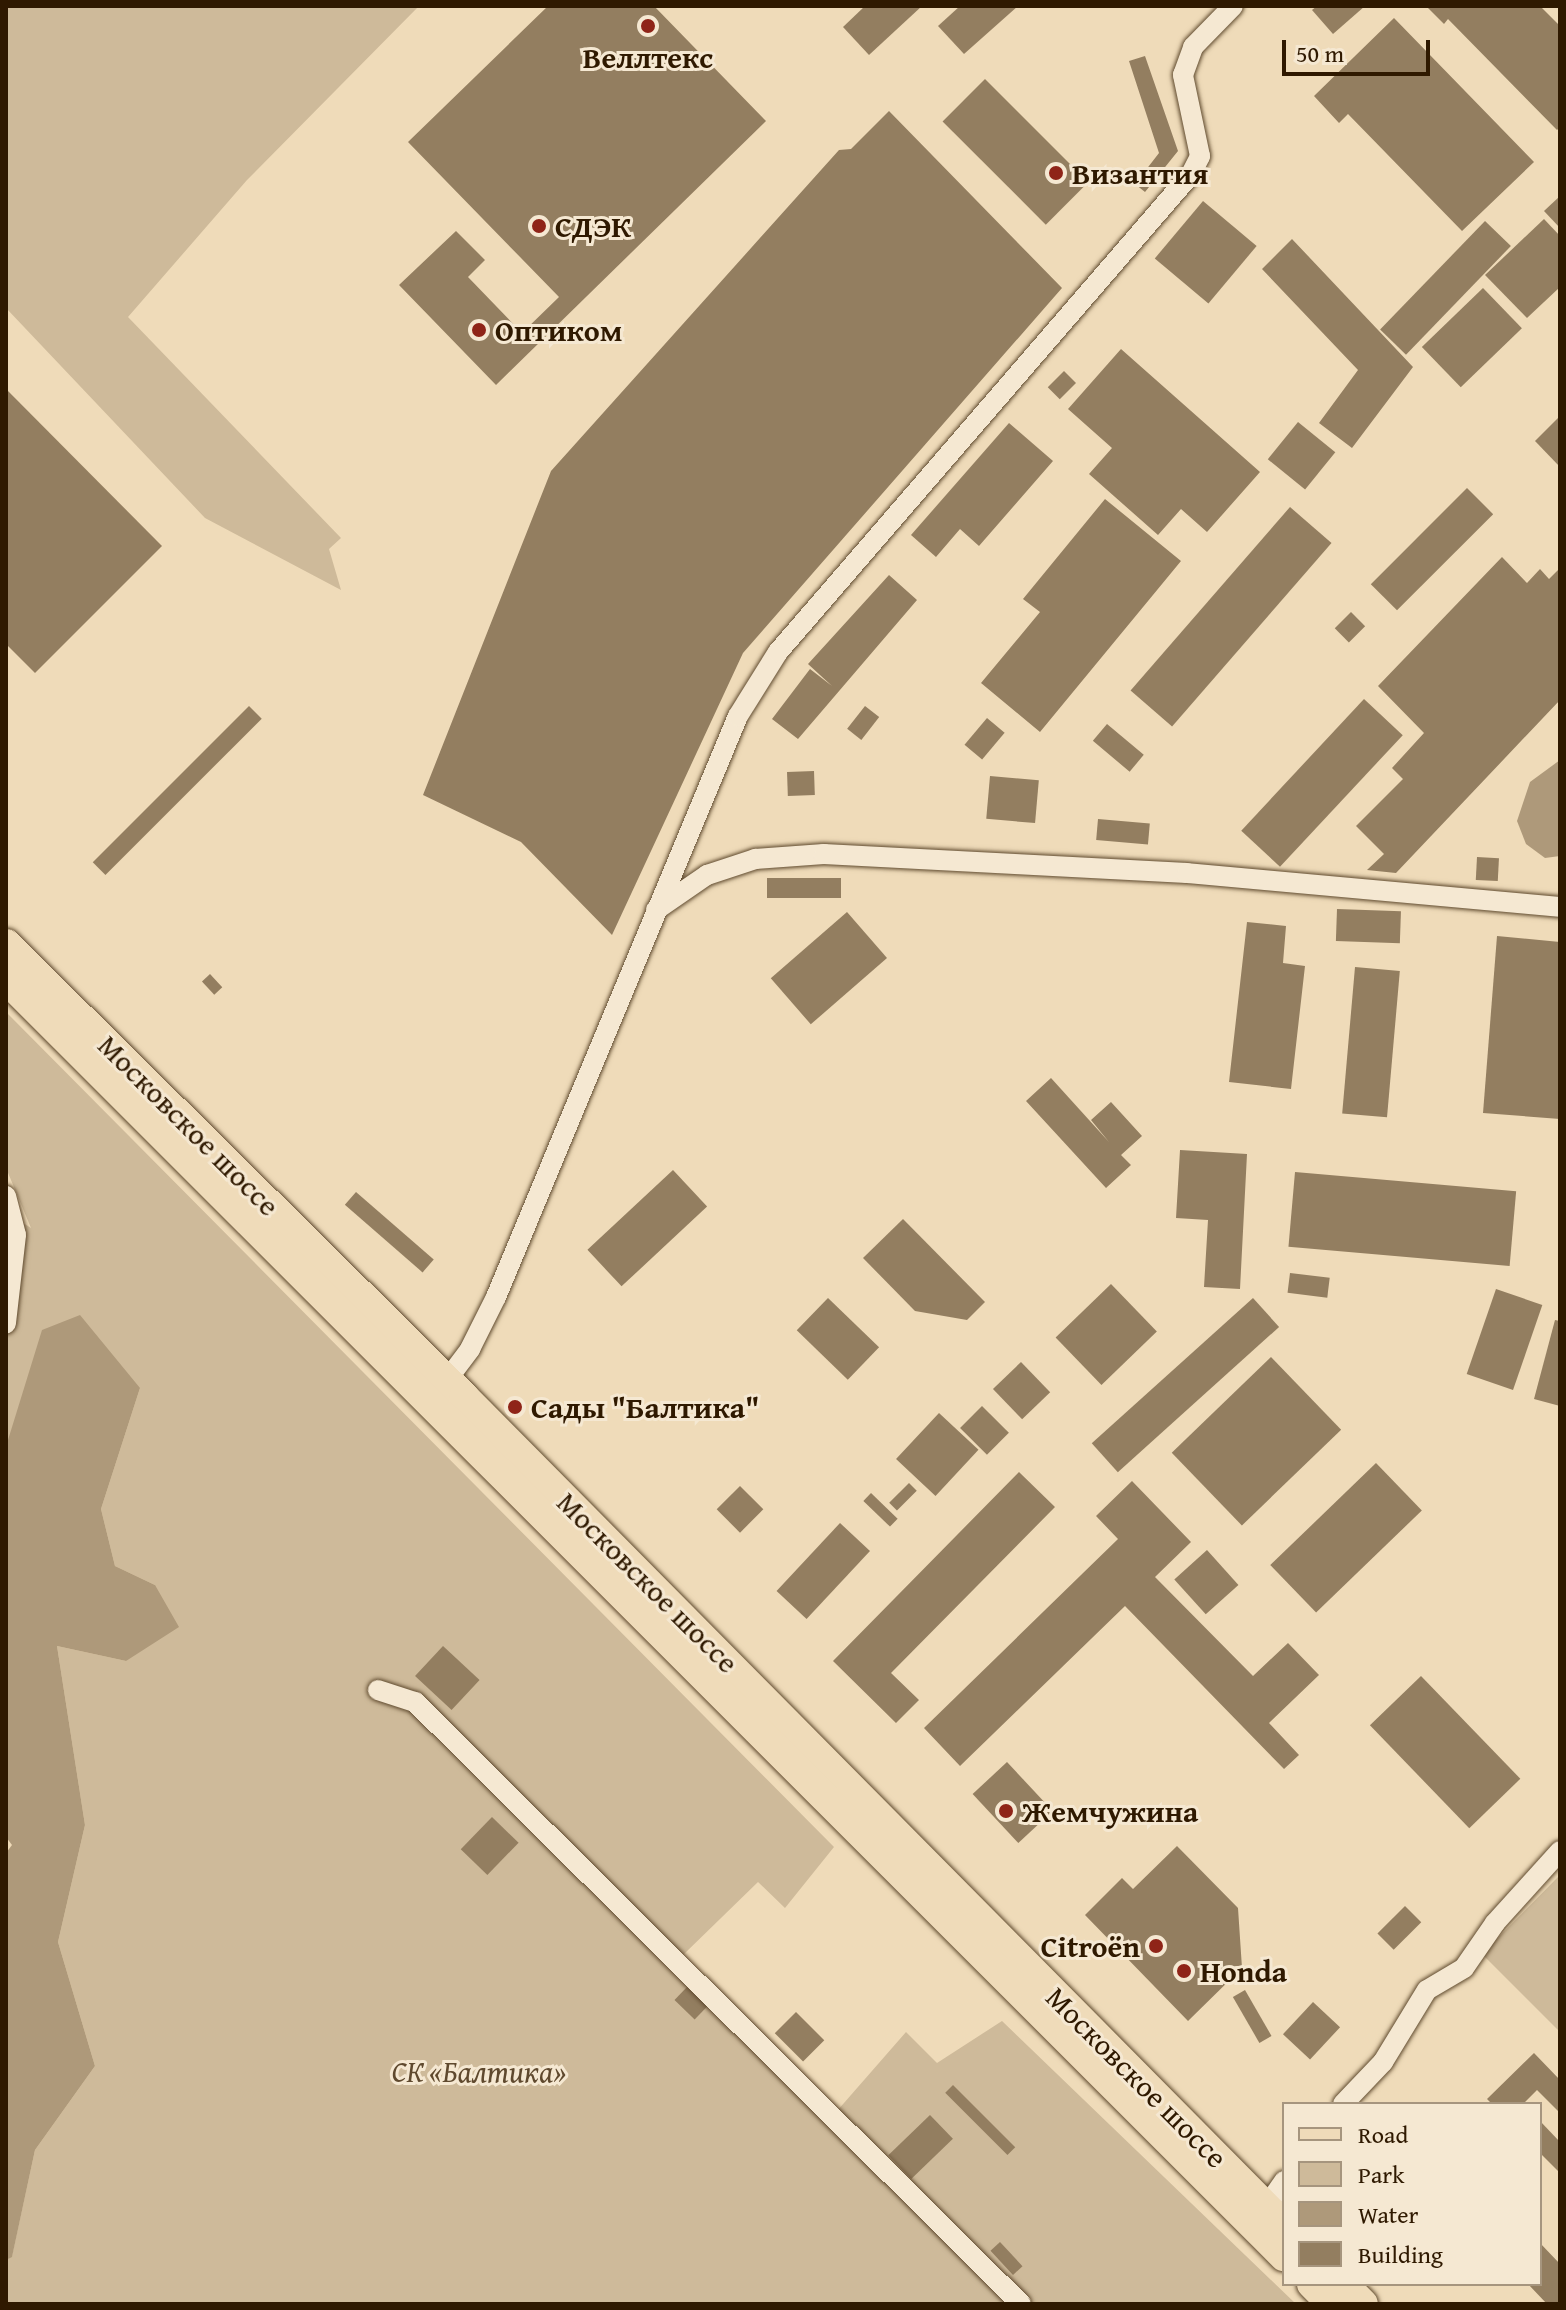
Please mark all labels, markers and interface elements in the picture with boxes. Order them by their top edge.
marker: Веллтекс [639,17,657,35]
scale bar [1286,24,1434,74]
text: 50 m [1296,36,1344,71]
place label: Веллтекс [583,39,713,75]
place label: Византия [1072,155,1208,191]
marker: Византия [1047,164,1065,182]
place label: СДЭК [555,208,631,244]
marker: СДЭК [530,217,548,235]
place label: Оптиком [495,312,622,348]
marker: Оптиком [470,321,488,339]
street label: Московское шоссе [91,1027,287,1223]
place label: Сады "Балтика" [531,1389,760,1425]
marker: Сады "Балтика" [506,1398,524,1416]
street label: Московское шоссе [550,1484,746,1680]
place label: Жемчужина [1022,1793,1198,1829]
marker: Жемчужина [997,1802,1015,1820]
place label: Citroën [1041,1928,1140,1964]
marker: Citroën [1147,1937,1165,1955]
place label: Honda [1200,1953,1287,1989]
marker: Honda [1175,1962,1193,1980]
street label: Московское шоссе [1039,1979,1235,2175]
park label: СК «Балтика» [392,2053,566,2089]
legend [1282,2102,1542,2286]
text: Road [1358,2117,1408,2152]
text: Park [1358,2157,1404,2192]
text: Water [1358,2197,1418,2232]
text: Building [1358,2237,1443,2272]

